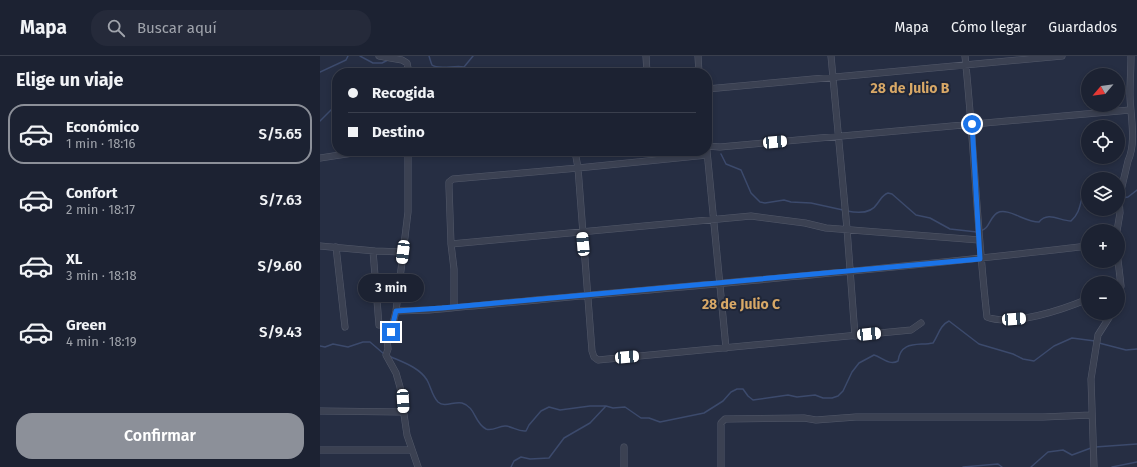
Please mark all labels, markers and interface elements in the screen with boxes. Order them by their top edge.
search box [91,10,371,46]
text: Mapa [20,16,67,39]
icon: search [105,17,127,39]
text: Buscar aquí [137,19,217,37]
text: Mapa [895,19,929,36]
text: Cómo llegar [951,19,1026,36]
text: Guardados [1048,19,1117,36]
north arrow [1081,68,1125,112]
map controls [1081,68,1125,320]
text: Elige un viaje [16,69,123,91]
district label: 28 de Julio B [871,80,950,97]
text: Recogida [372,84,435,102]
route start [963,115,981,133]
icon: car [18,116,54,152]
text: Económico [66,118,139,136]
button: locate [1081,120,1125,164]
text: Destino [372,123,425,141]
text: S/5.65 [258,125,302,143]
car [763,135,787,149]
text: 1 min · 18:16 [66,136,135,151]
button: layers [1081,172,1125,216]
icon: car [18,182,54,218]
text: Confort [66,184,118,202]
text: S/7.63 [259,191,302,209]
text: 2 min · 18:17 [66,202,135,217]
button: + [1081,224,1125,268]
car [576,232,590,256]
car [396,239,410,265]
icon: car [18,248,54,284]
text: XL [66,250,82,268]
text: S/9.60 [258,257,302,275]
text: 3 min · 18:18 [66,268,137,283]
callout: 3 min [358,274,424,302]
button: − [1081,276,1125,320]
text: 3 min [375,280,407,295]
district label: 28 de Julio C [702,296,780,313]
car [1002,312,1026,326]
icon: car [18,314,54,350]
text: Green [66,316,106,334]
text: S/9.43 [259,323,302,341]
route end [382,323,400,341]
car [856,327,882,341]
text: 4 min · 18:19 [66,334,137,349]
car [615,350,639,364]
car [396,389,410,413]
button: Confirmar [16,413,304,459]

